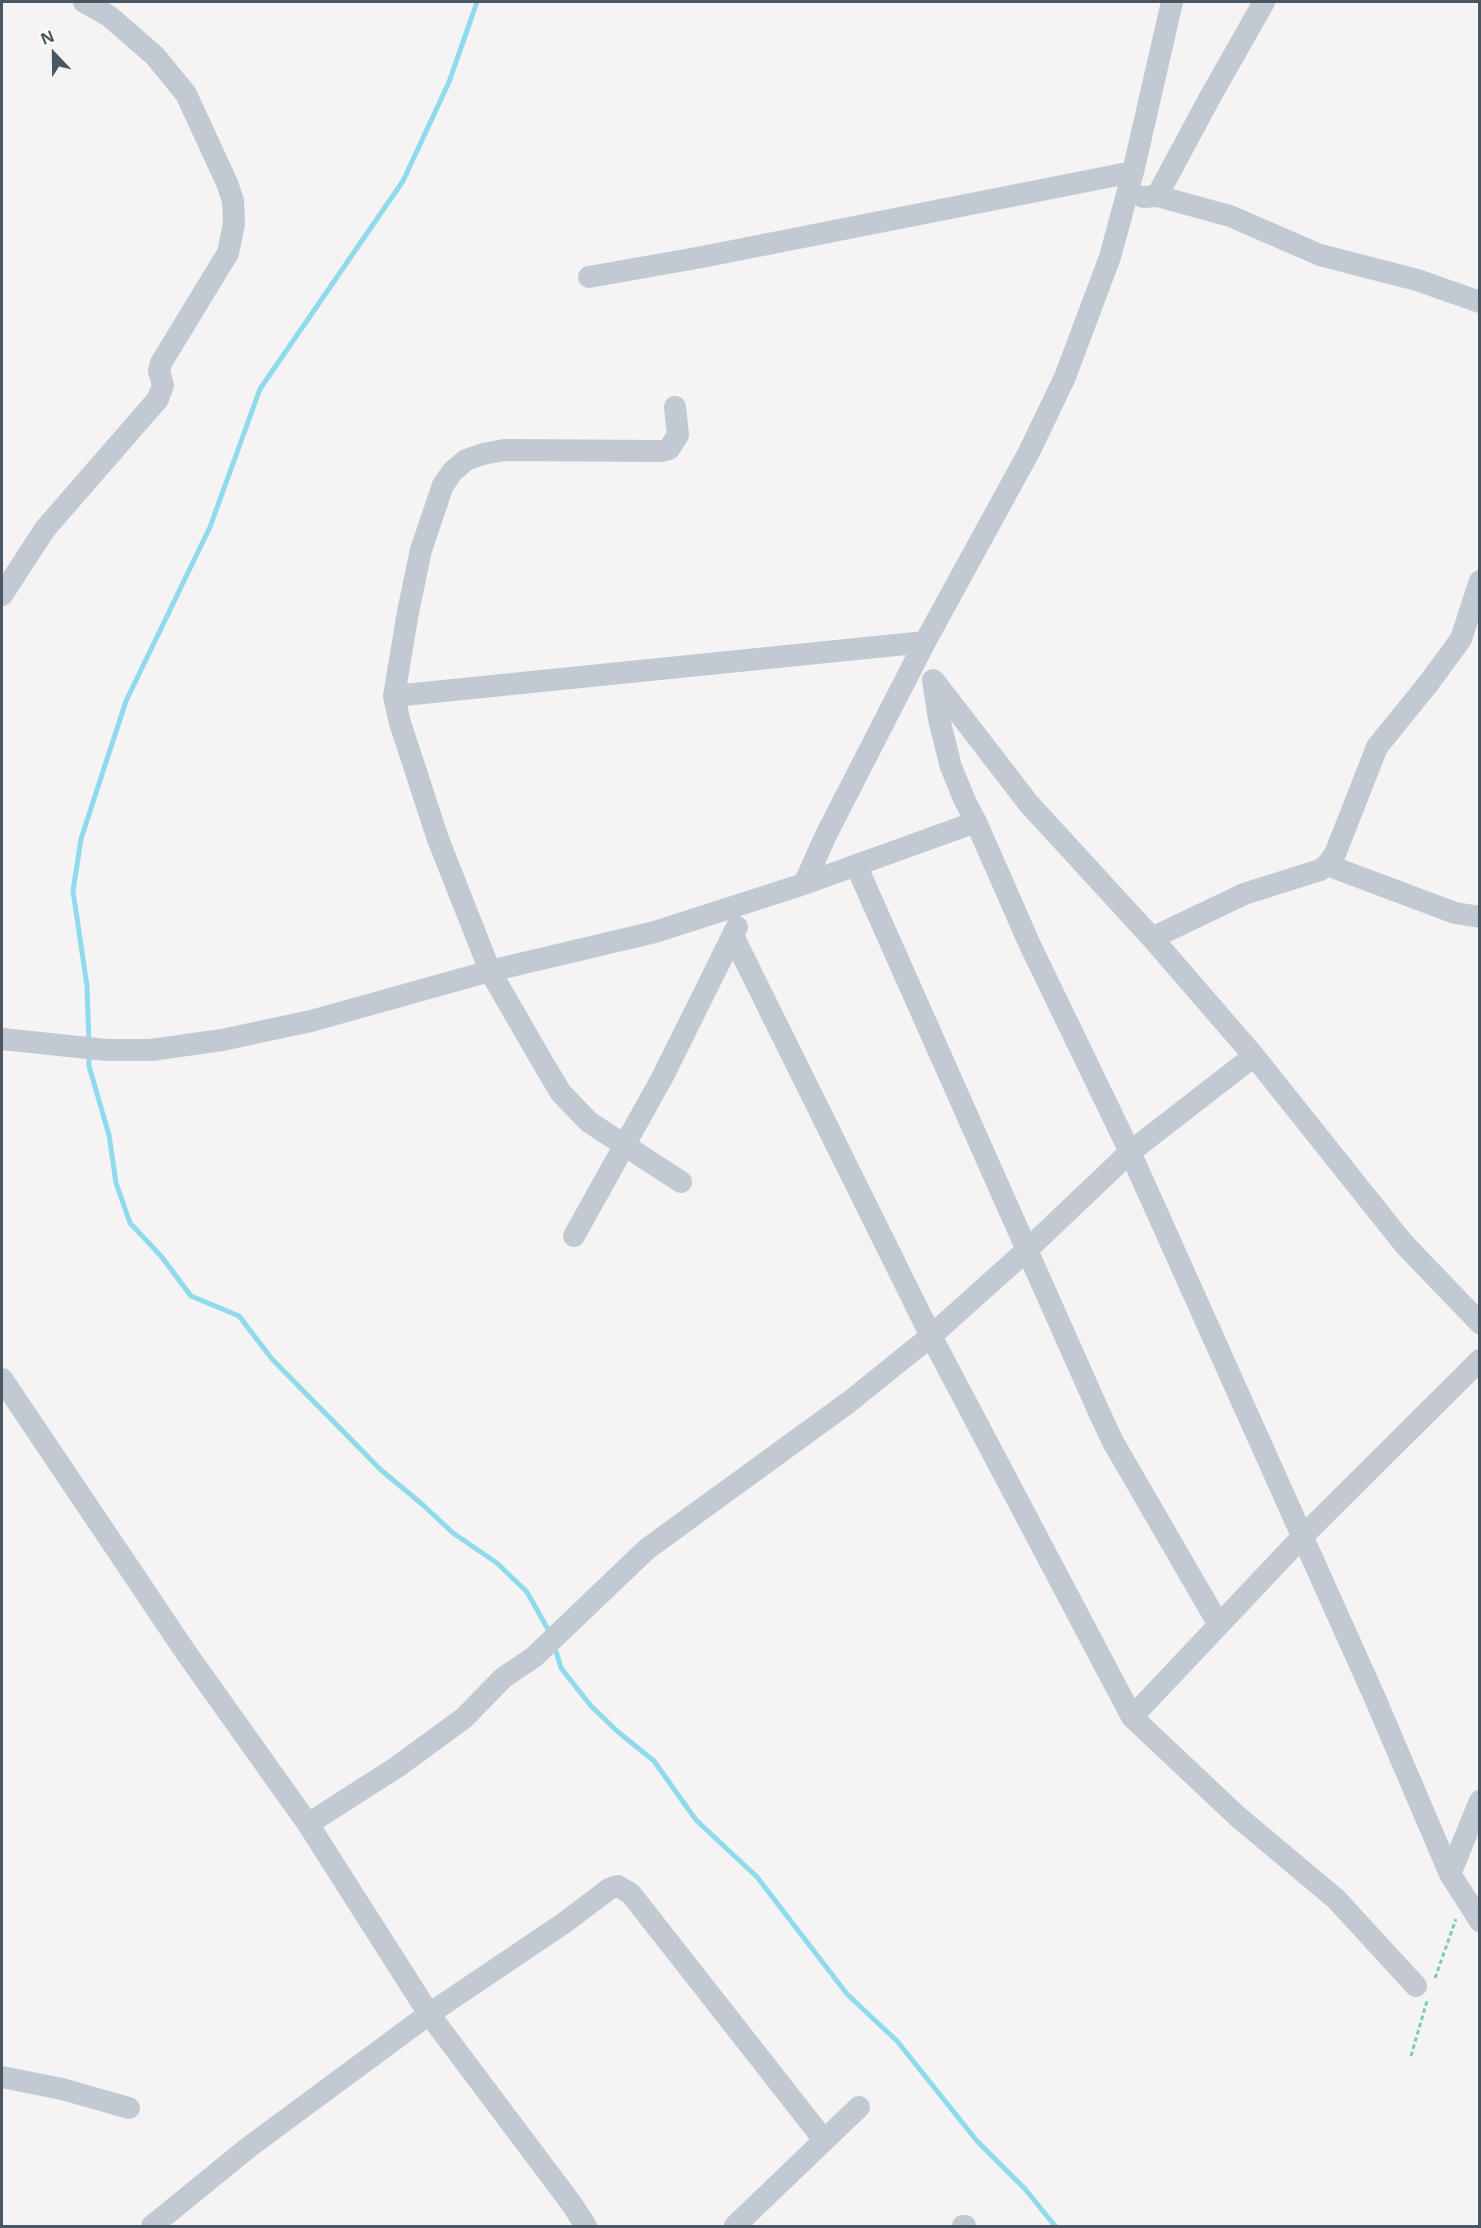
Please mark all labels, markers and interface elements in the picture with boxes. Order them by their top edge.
north arrow [24,24,84,84]
text: N [37,25,57,50]

